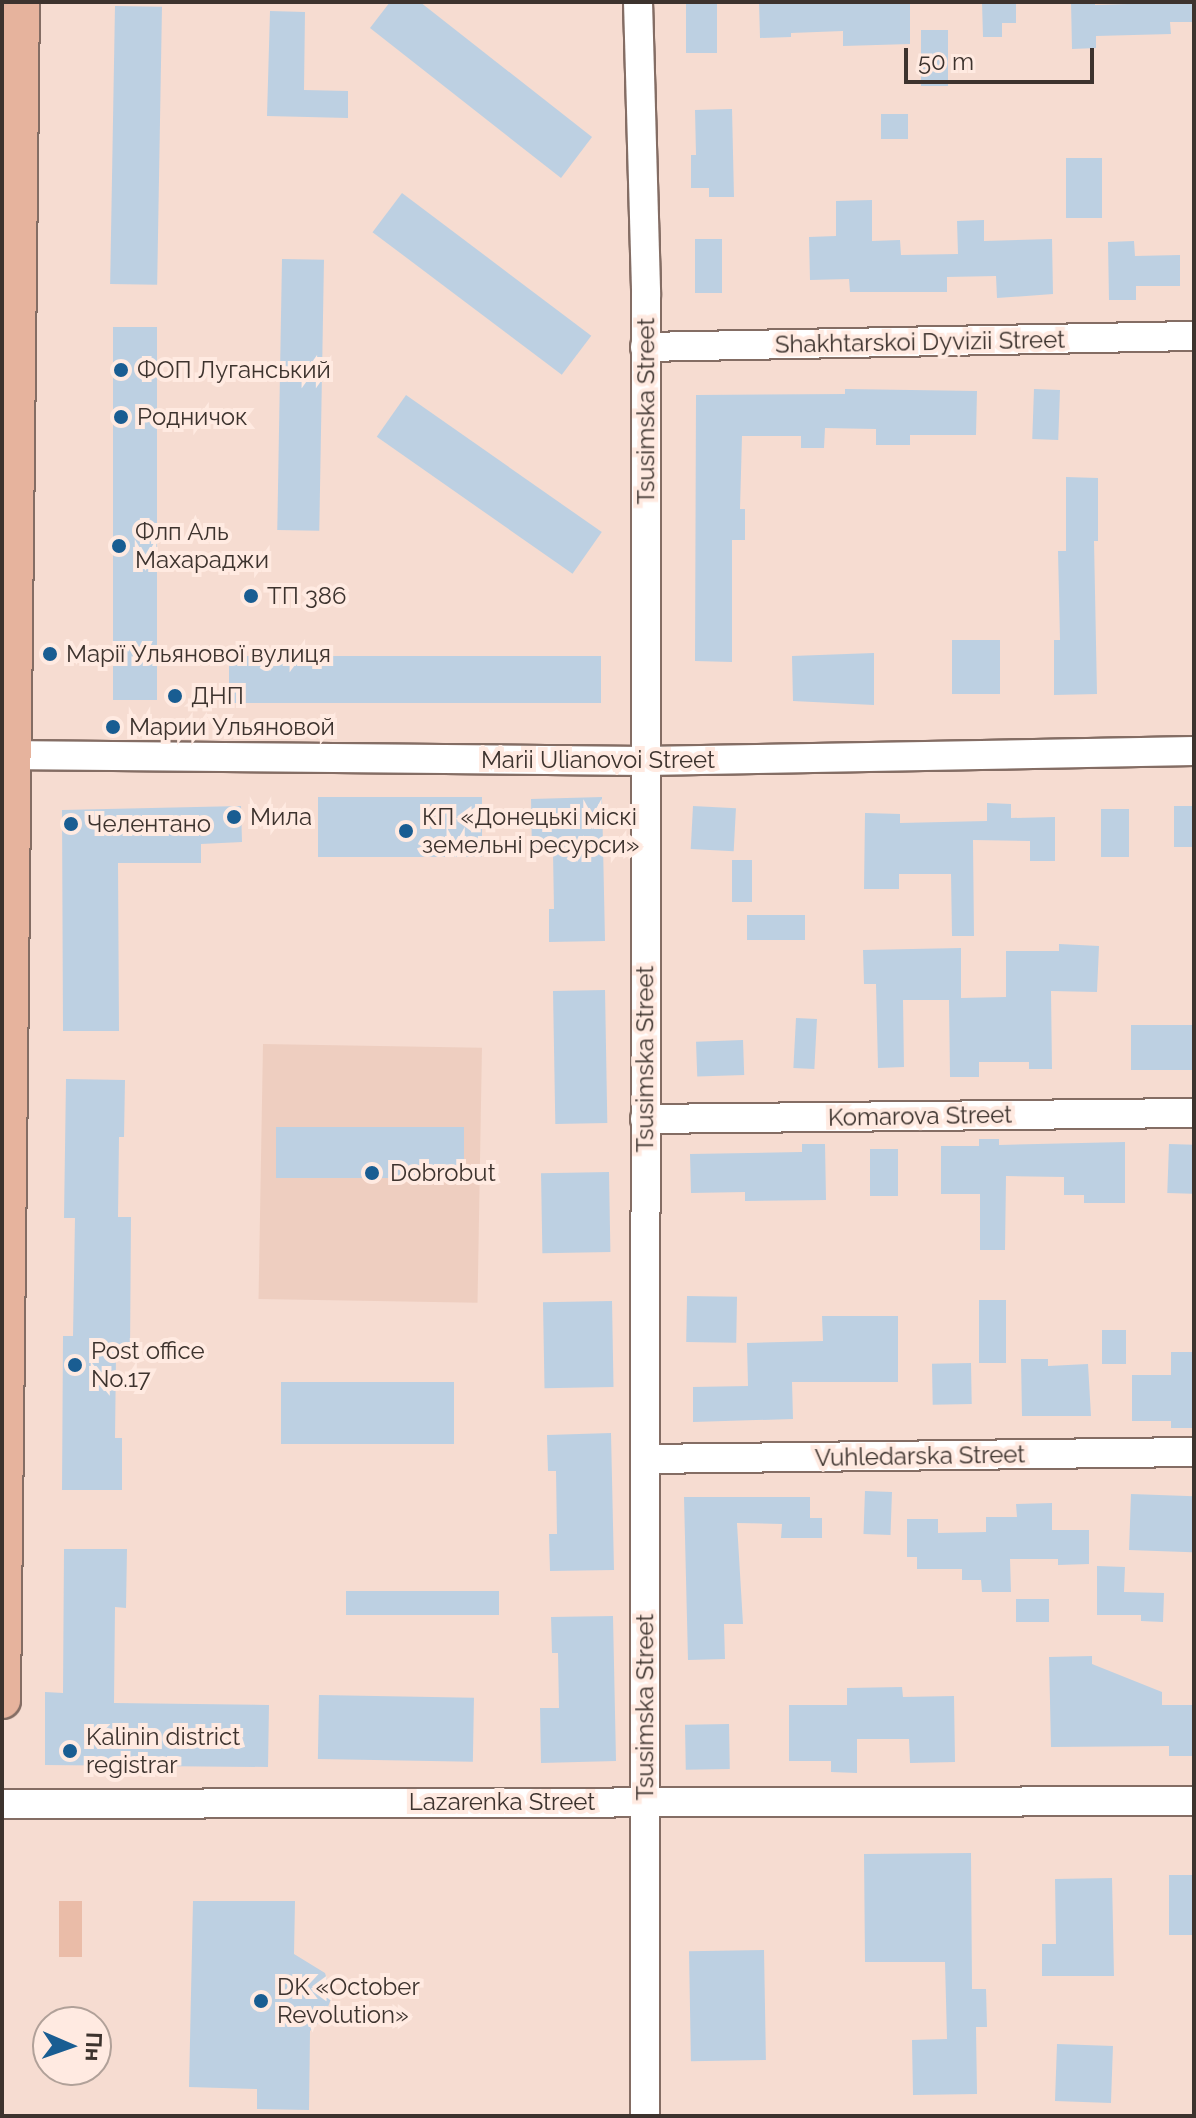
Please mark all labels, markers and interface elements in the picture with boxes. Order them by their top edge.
scale bar [908,32,1098,82]
text: 50 m [918,47,974,76]
street label: Tsusimska Street [632,318,660,504]
street label: Shakhtarskoi Dyvizii Street [775,325,1065,359]
place label: ФОП Луганський [137,356,331,384]
marker: ФОП Луганський [112,361,130,379]
place label: Родничок [137,403,248,431]
marker: Родничок [112,408,130,426]
place label: Флп Аль Махараджи [135,518,269,574]
marker: Флп Аль Махараджи [110,537,128,555]
place label: ТП 386 [267,582,346,610]
marker: ТП 386 [242,587,260,605]
place label: Марії Ульянової вулиця [66,640,331,668]
marker: Марії Ульянової вулиця [41,645,59,663]
place label: ДНП [191,682,244,710]
marker: ДНП [166,687,184,705]
place label: Марии Ульяновой [129,713,335,741]
marker: Марии Ульяновой [104,718,122,736]
street label: Marii Ulianovoi Street [481,746,715,774]
place label: Мила [250,803,312,831]
place label: КП «Донецькі міскі земельні ресурси» [422,803,640,859]
marker: Мила [225,808,243,826]
place label: Челентано [87,810,211,838]
marker: Челентано [62,815,80,833]
marker: КП «Донецькі міскі земельні ресурси» [397,822,415,840]
street label: Tsusimska Street [631,966,659,1152]
street label: Komarova Street [828,1100,1012,1132]
place label: Dobrobut [390,1159,496,1187]
marker: Dobrobut [361,1162,383,1184]
place label: Post office No.17 [91,1337,205,1393]
marker: Post office No.17 [66,1356,84,1374]
street label: Vuhledarska Street [814,1440,1026,1472]
street label: Tsusimska Street [631,1614,659,1800]
place label: Kalinin district registrar [86,1723,240,1779]
marker: Kalinin district registrar [61,1742,79,1760]
street label: Lazarenka Street [409,1788,595,1816]
place label: DK «October Revolution» [277,1973,420,2029]
marker: DK «October Revolution» [252,1992,270,2010]
north arrow [32,2006,112,2086]
text: Пн [80,2032,107,2062]

